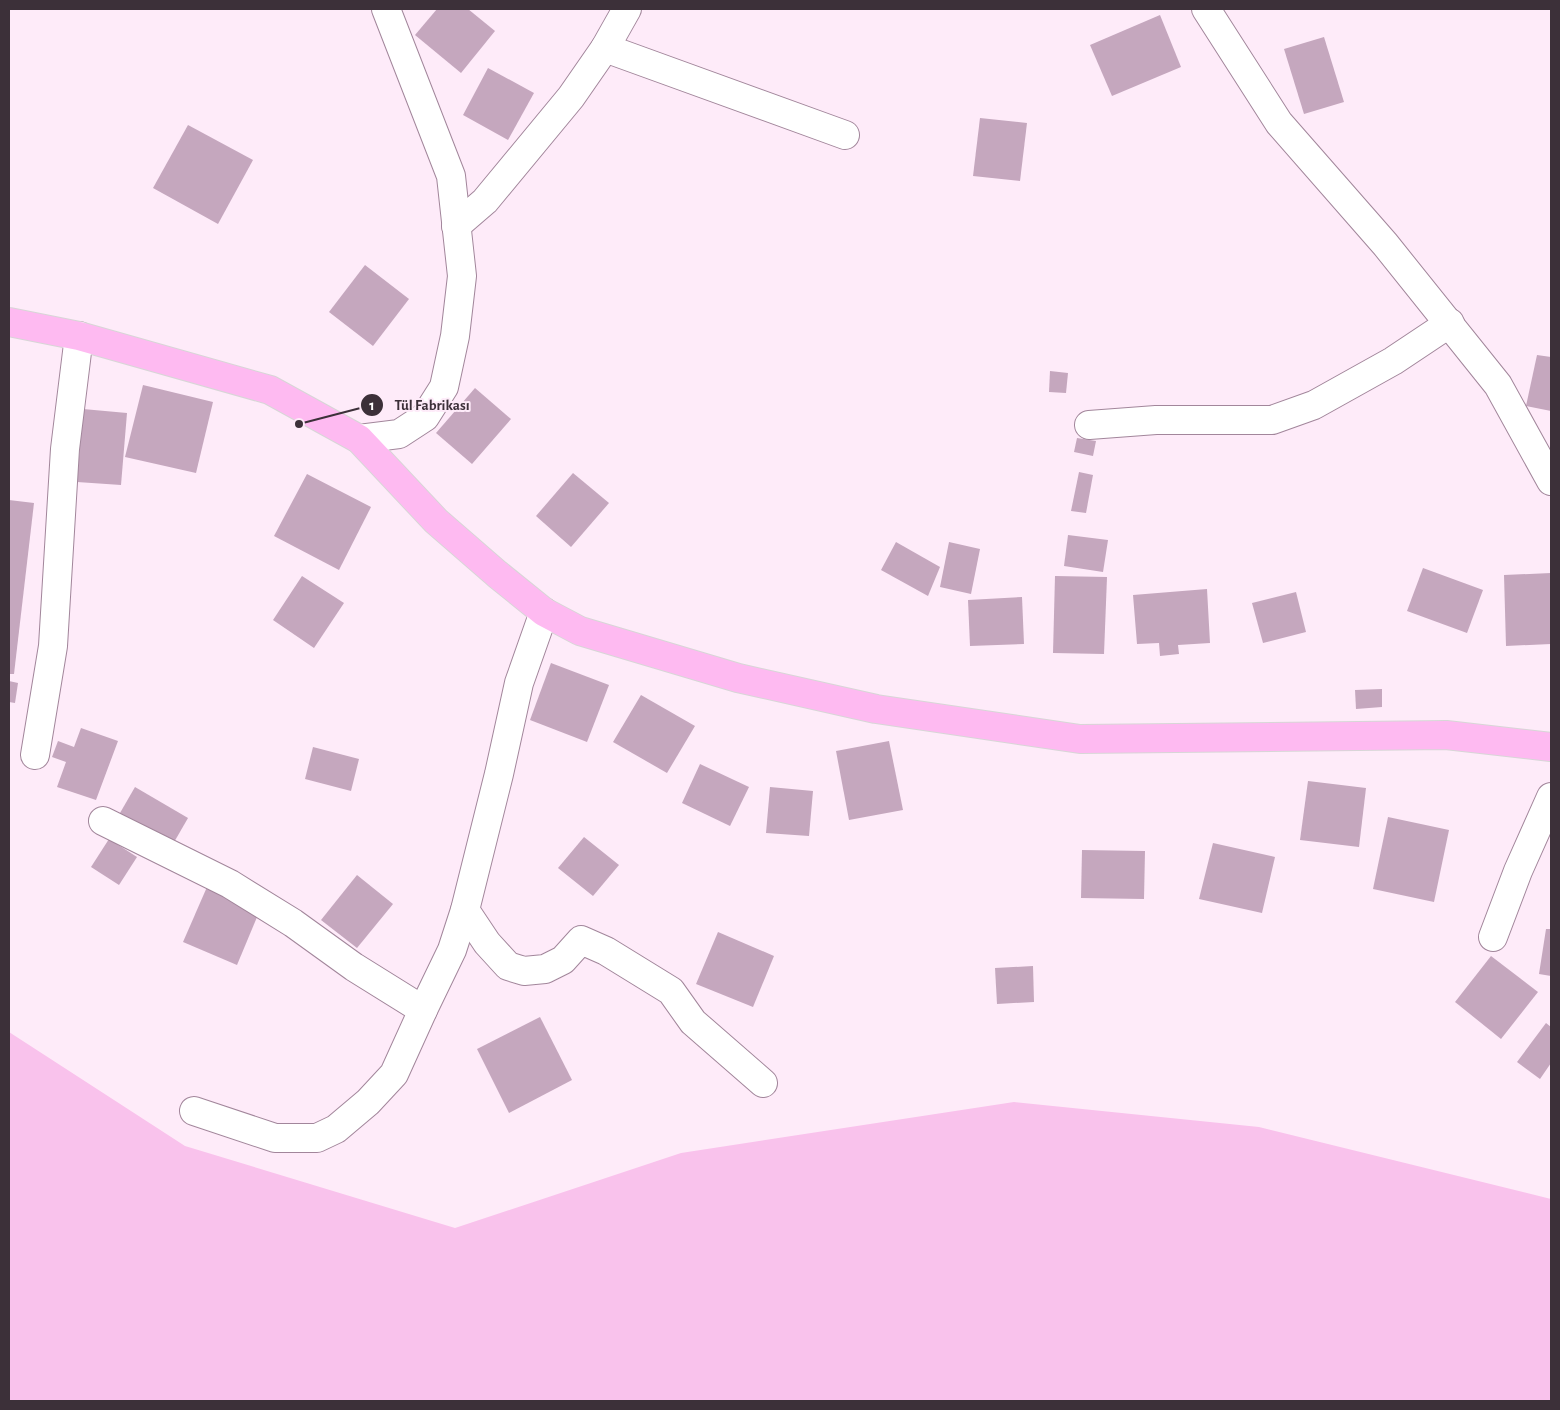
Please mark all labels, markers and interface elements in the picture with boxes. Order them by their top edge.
callout: Tül Fabrikası [359,390,479,420]
text: 1 [369,398,375,413]
text: Tül Fabrikası [394,398,470,413]

